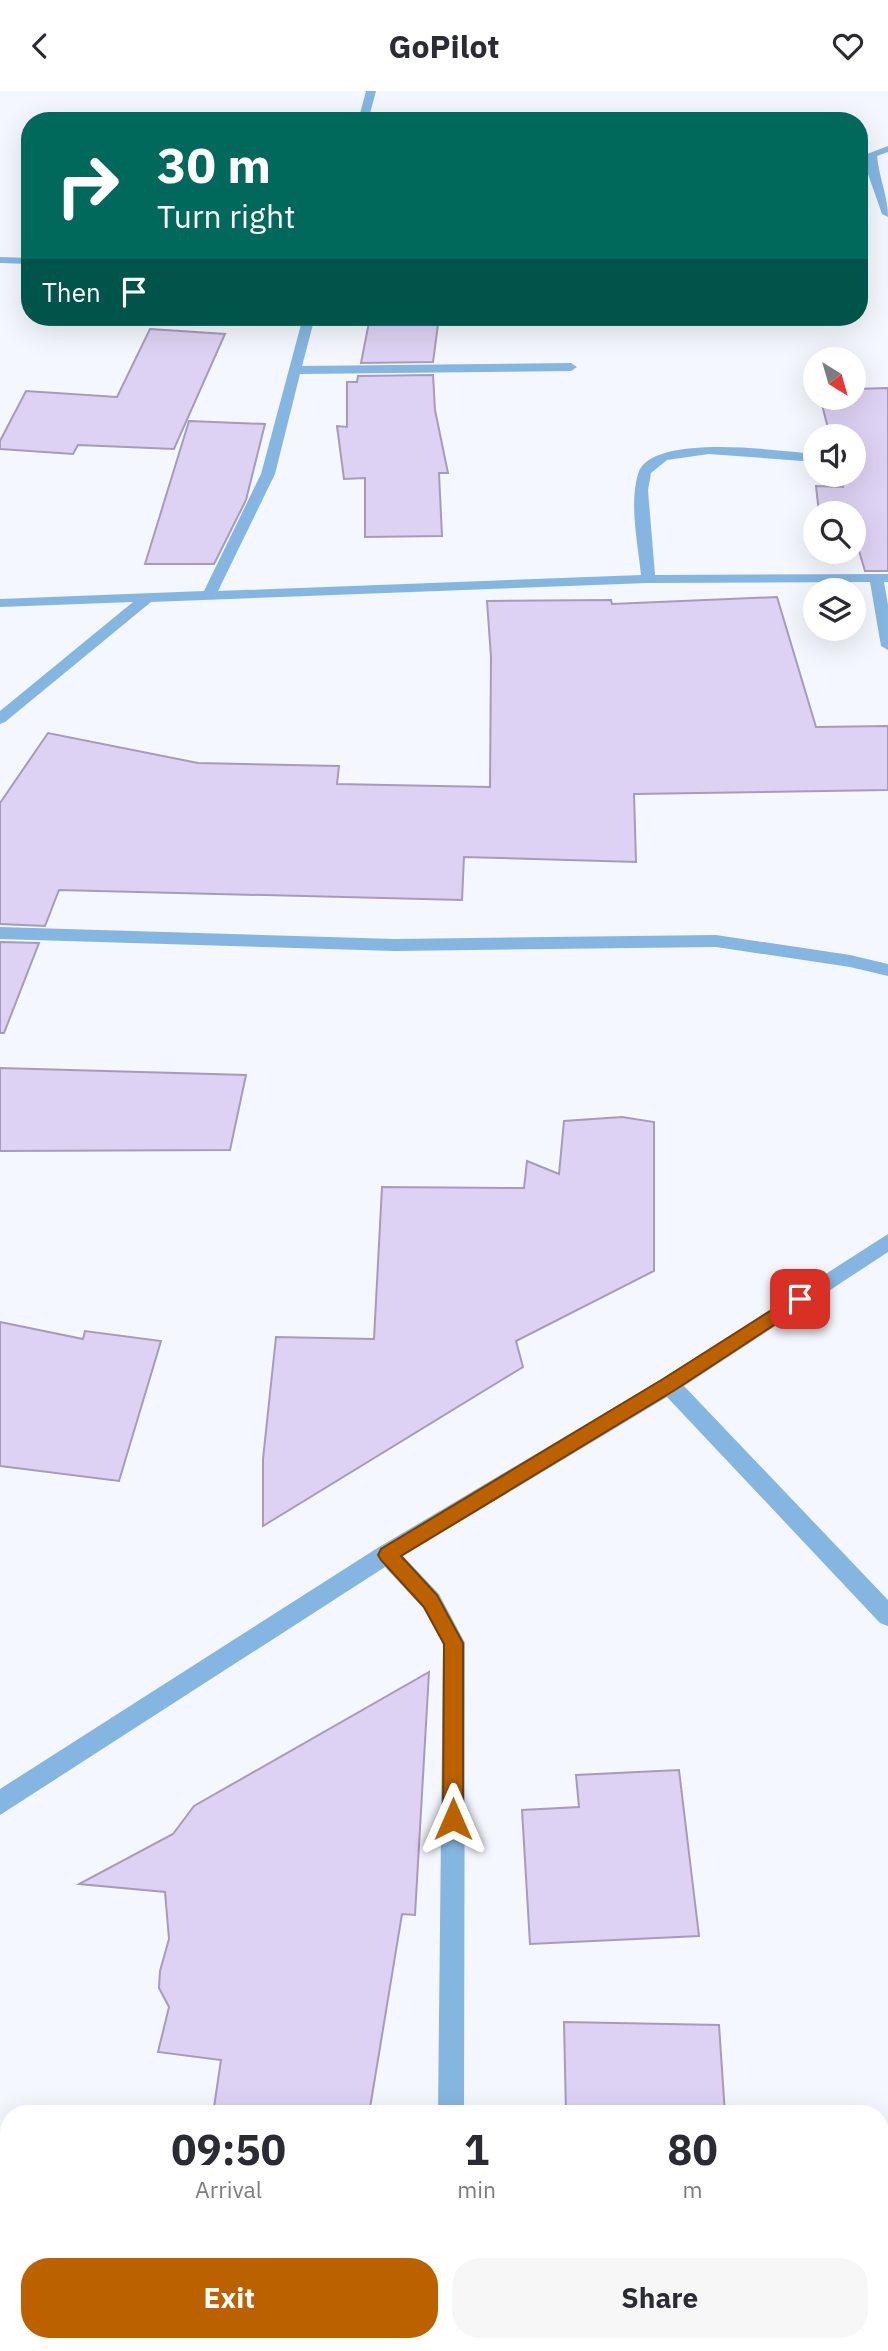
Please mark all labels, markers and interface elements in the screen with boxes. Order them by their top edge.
text: GoPilot [388,25,500,67]
icon: back [21,27,59,65]
icon: heart [829,27,867,65]
text: 30 m [157,133,271,196]
icon: right [42,140,133,231]
text: Turn right [157,195,295,237]
icon: arrive [115,273,153,311]
text: Then [42,275,101,309]
north arrow [803,347,866,409]
map controls [803,347,866,641]
button: sound [803,424,866,487]
button: search [803,501,866,564]
button: layers [803,578,866,641]
pin [770,1269,830,1329]
icon: arrive [781,1280,819,1318]
position arrow [416,1782,490,1856]
text: 09:50 [171,2122,286,2177]
text: 1 [464,2122,489,2177]
text: 80 [667,2122,718,2177]
text: Arrival [195,2174,262,2204]
text: min [457,2174,496,2204]
text: m [682,2174,703,2204]
button: Exit [21,2258,438,2338]
button: Share [452,2258,868,2338]

